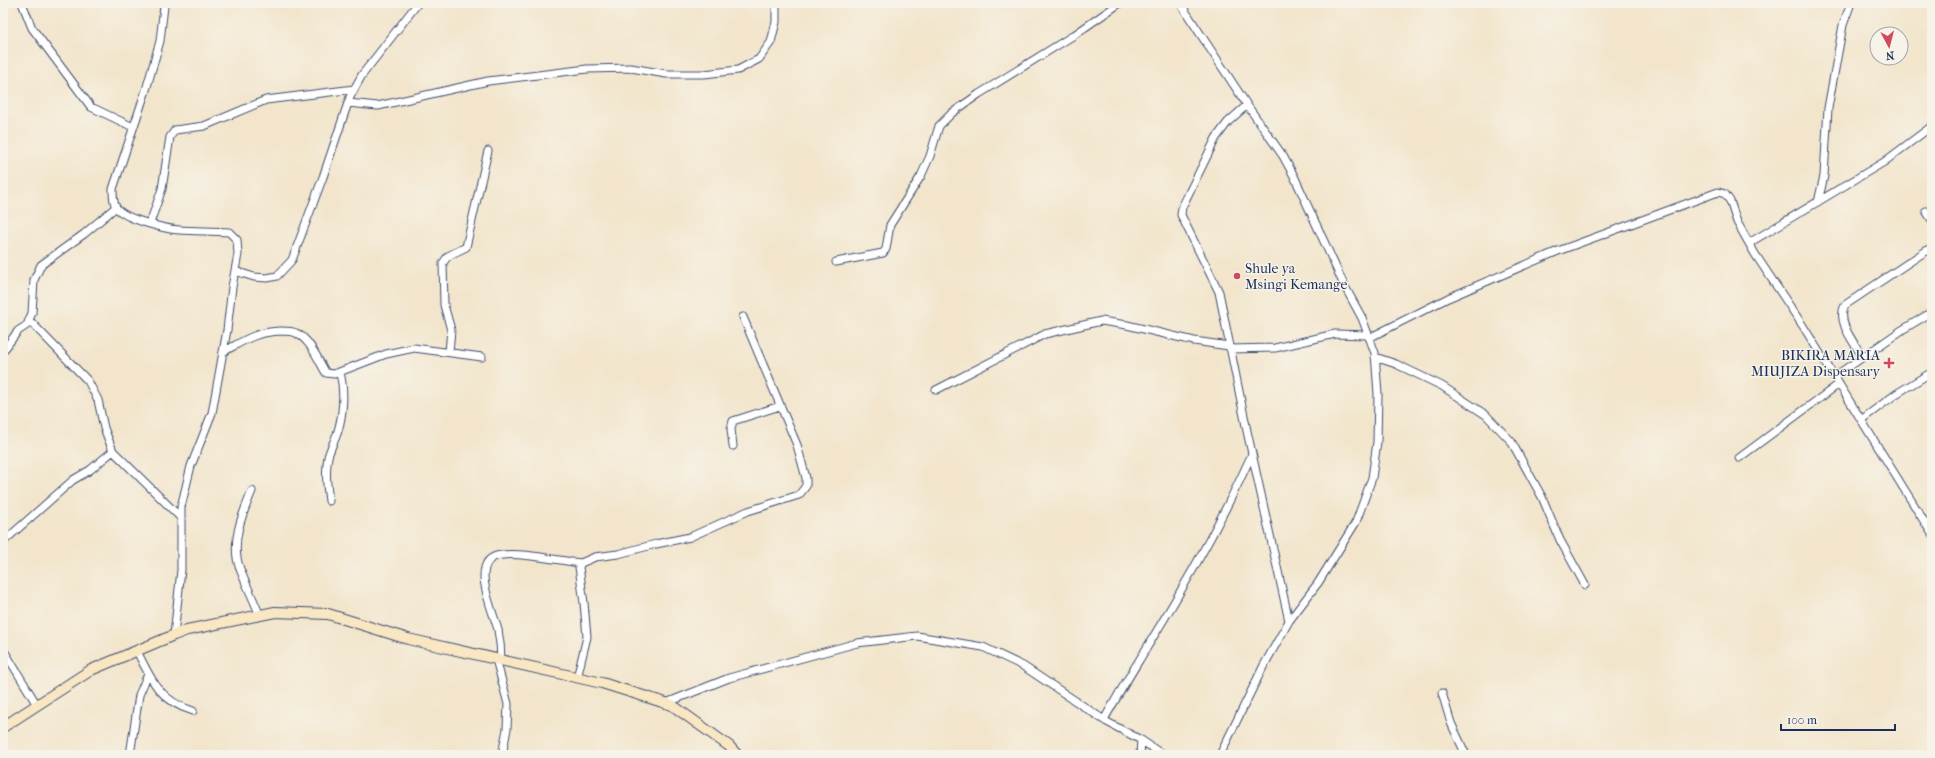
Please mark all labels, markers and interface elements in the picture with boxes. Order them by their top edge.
north arrow [1869,26,1909,66]
text: N [1885,48,1895,62]
place label: Shule ya Msingi Kemange [1245,260,1348,293]
marker: Shule ya Msingi Kemange [1232,271,1242,281]
place label: BIKIRA MARIA MIUJIZA Dispensary [1751,347,1881,380]
marker: BIKIRA MARIA MIUJIZA Dispensary [1883,357,1895,369]
scale bar [1781,706,1895,732]
text: 100 m [1787,713,1817,727]

